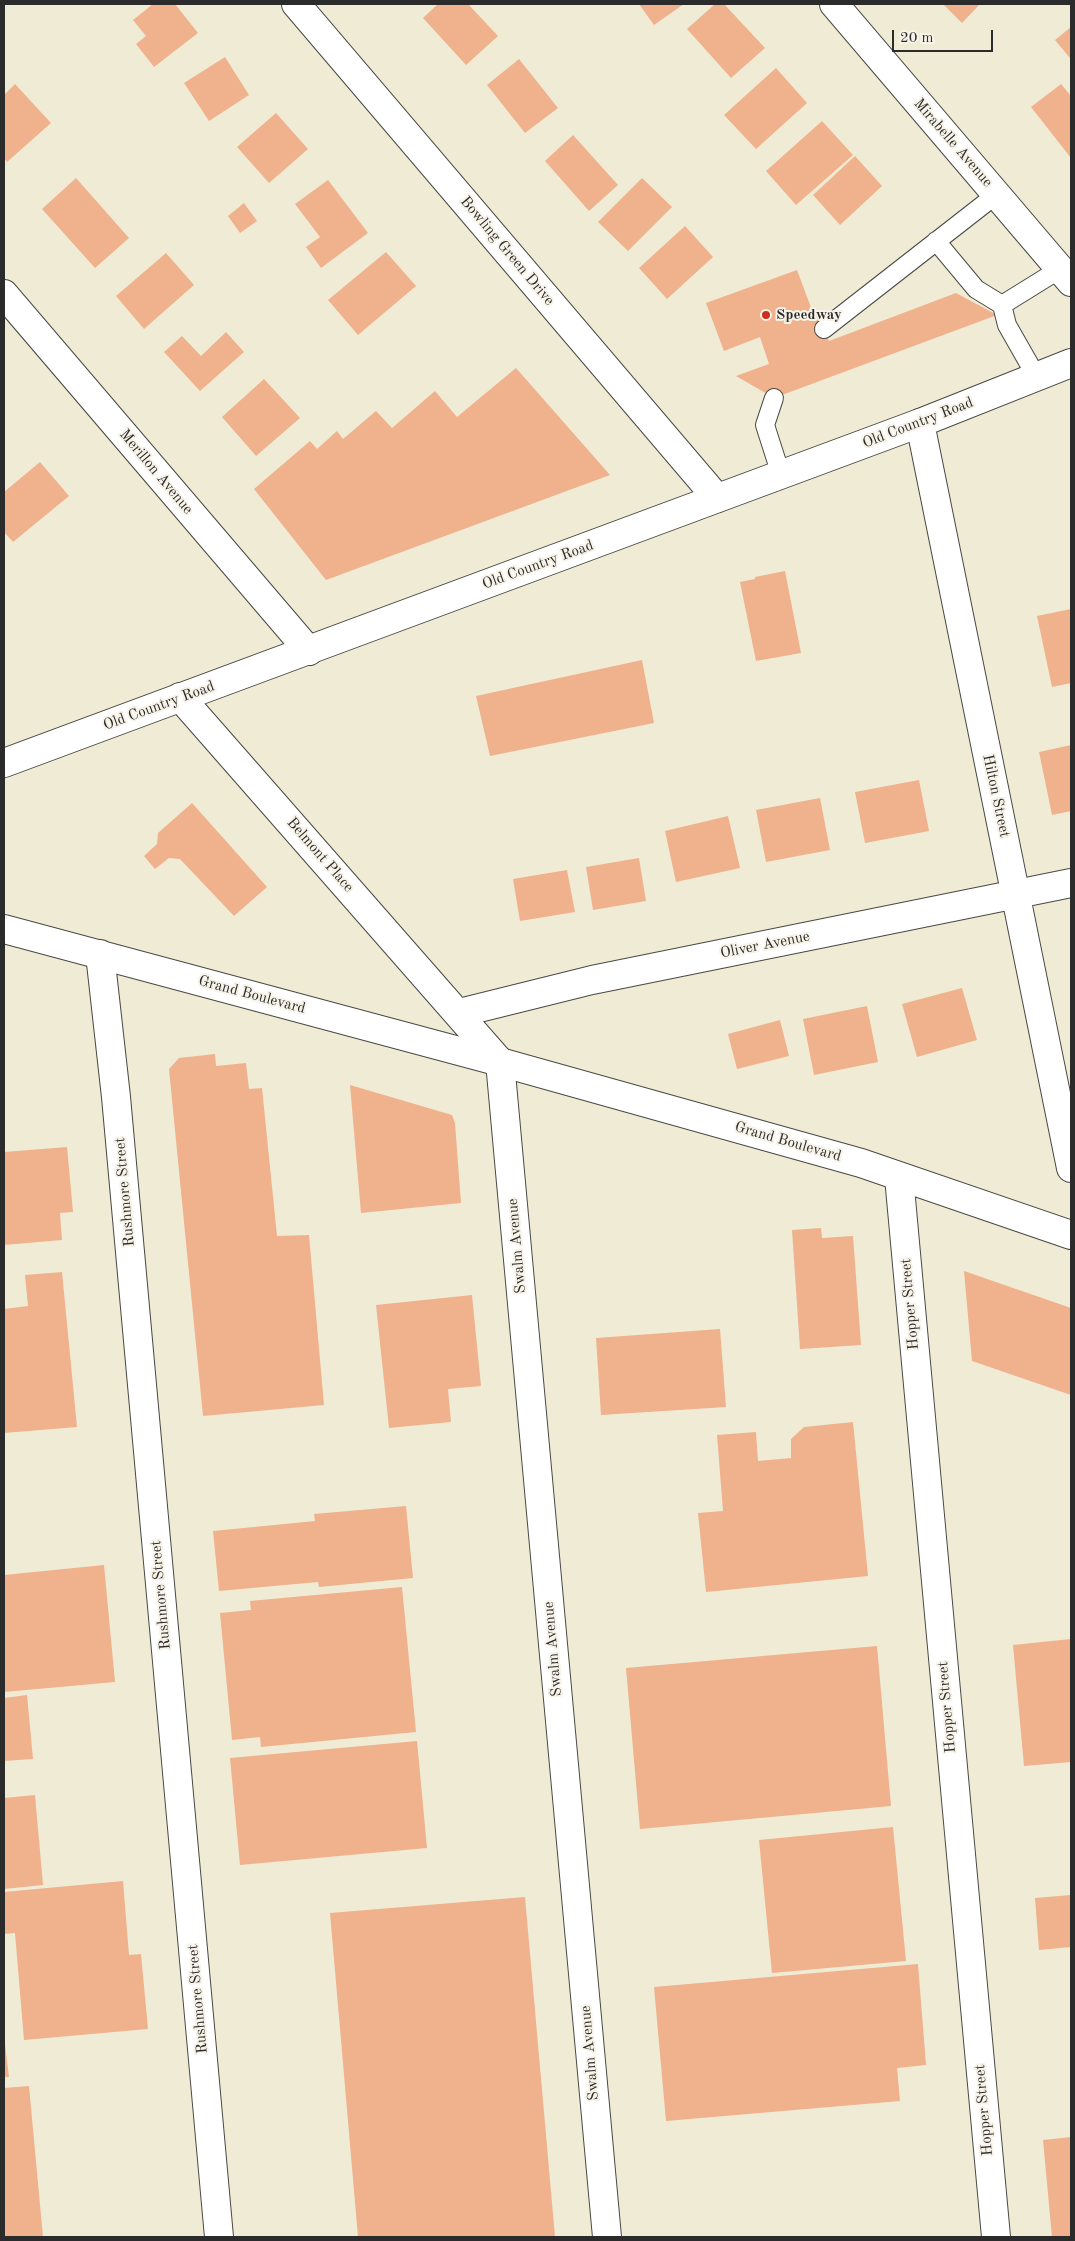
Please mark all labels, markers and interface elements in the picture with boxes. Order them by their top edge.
scale bar [895,20,996,52]
text: 20 m [900,31,934,46]
street label: Mirabelle Avenue [910,95,996,191]
street label: Bowling Green Drive [456,193,558,309]
place label: Speedway [776,306,842,324]
marker: Speedway [760,309,772,321]
street label: Old Country Road [860,394,976,452]
street label: Merillon Avenue [115,426,197,518]
street label: Old Country Road [480,537,596,593]
street label: Old Country Road [101,678,217,734]
street label: Hilton Street [978,753,1014,839]
street label: Belmont Place [283,814,357,896]
street label: Oliver Avenue [719,928,811,962]
street label: Grand Boulevard [196,972,308,1018]
street label: Grand Boulevard [733,1118,843,1166]
street label: Rushmore Street [111,1137,139,1247]
street label: Swalm Avenue [504,1198,530,1294]
street label: Hopper Street [897,1257,923,1351]
street label: Rushmore Street [147,1540,175,1650]
street label: Swalm Avenue [540,1601,566,1697]
street label: Hopper Street [934,1660,960,1754]
street label: Rushmore Street [184,1944,212,2054]
street label: Swalm Avenue [577,2005,603,2101]
street label: Hopper Street [971,2063,997,2157]

